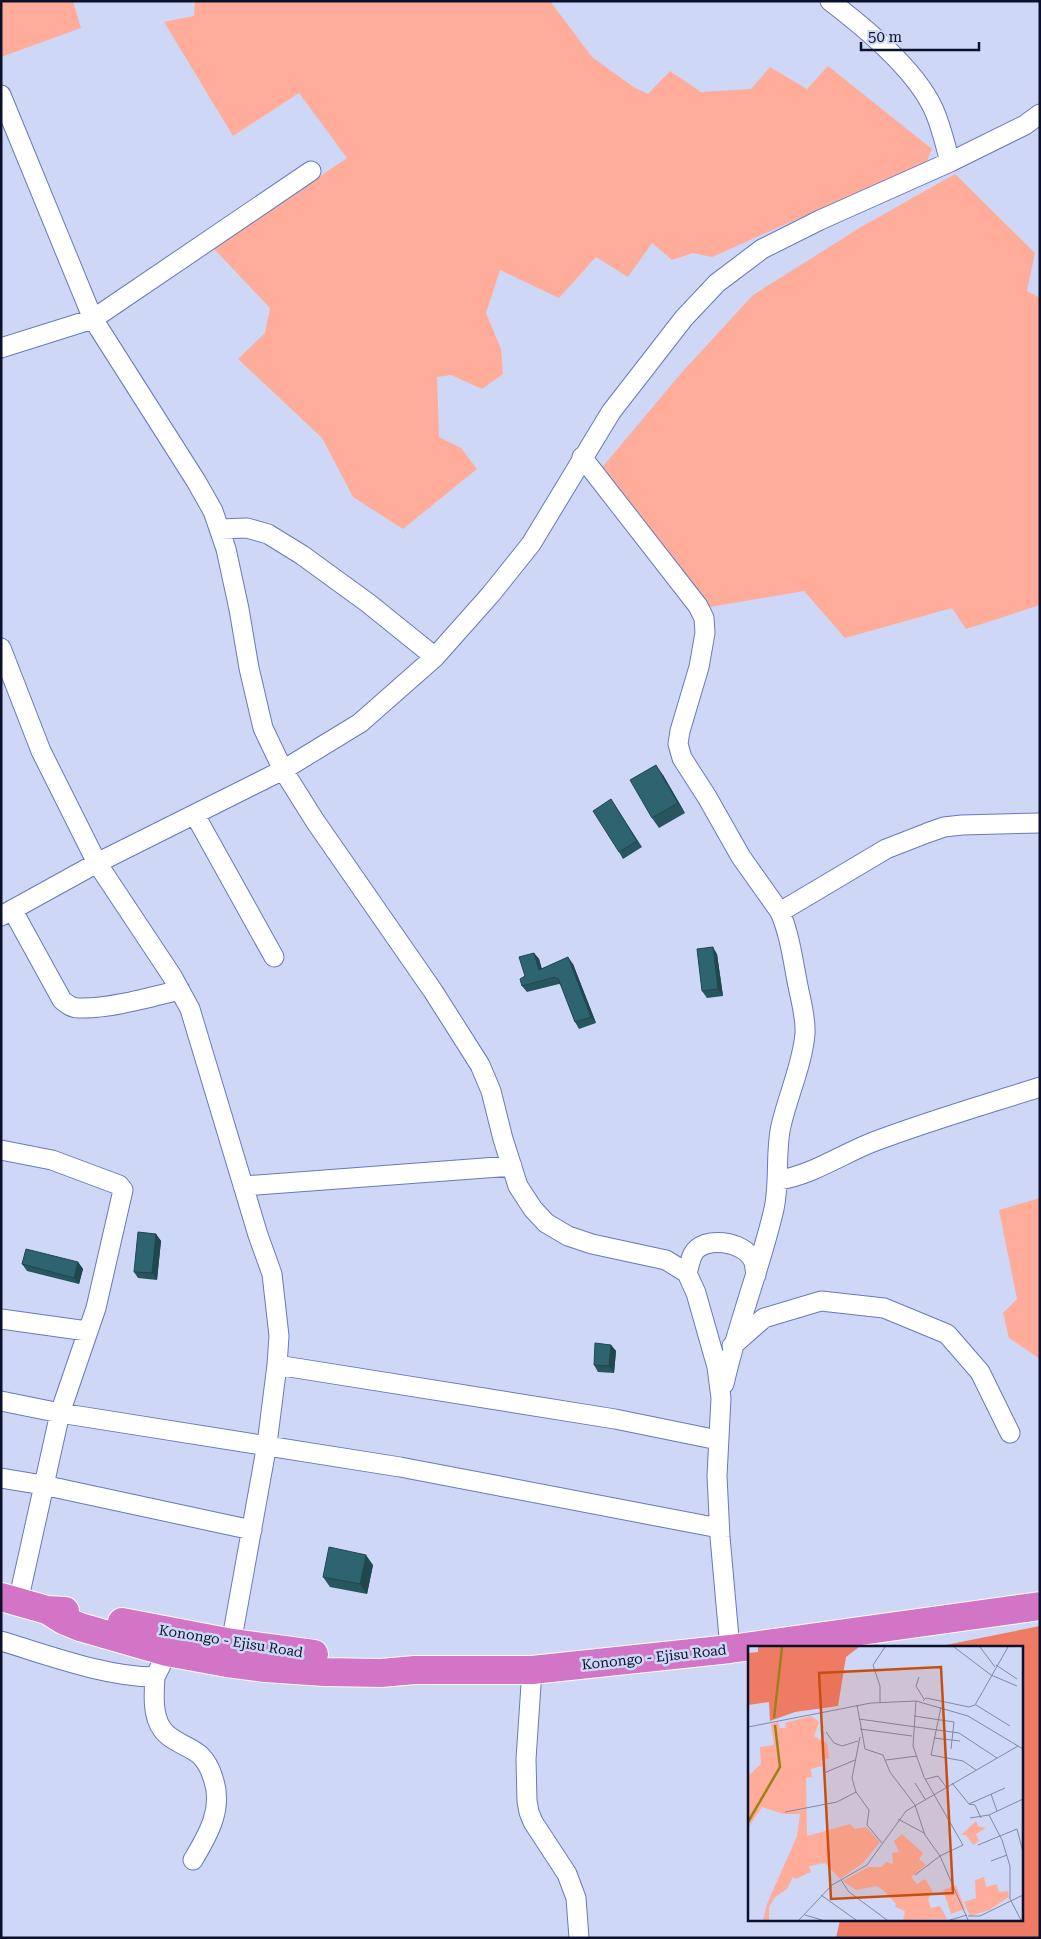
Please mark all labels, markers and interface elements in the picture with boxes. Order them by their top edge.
scale bar [861,20,978,52]
text: 50 m [868,28,903,46]
street label: Konongo - Ejisu Road [158,1622,304,1660]
street label: Konongo - Ejisu Road [581,1641,727,1673]
inset map [748,1646,1024,1922]

